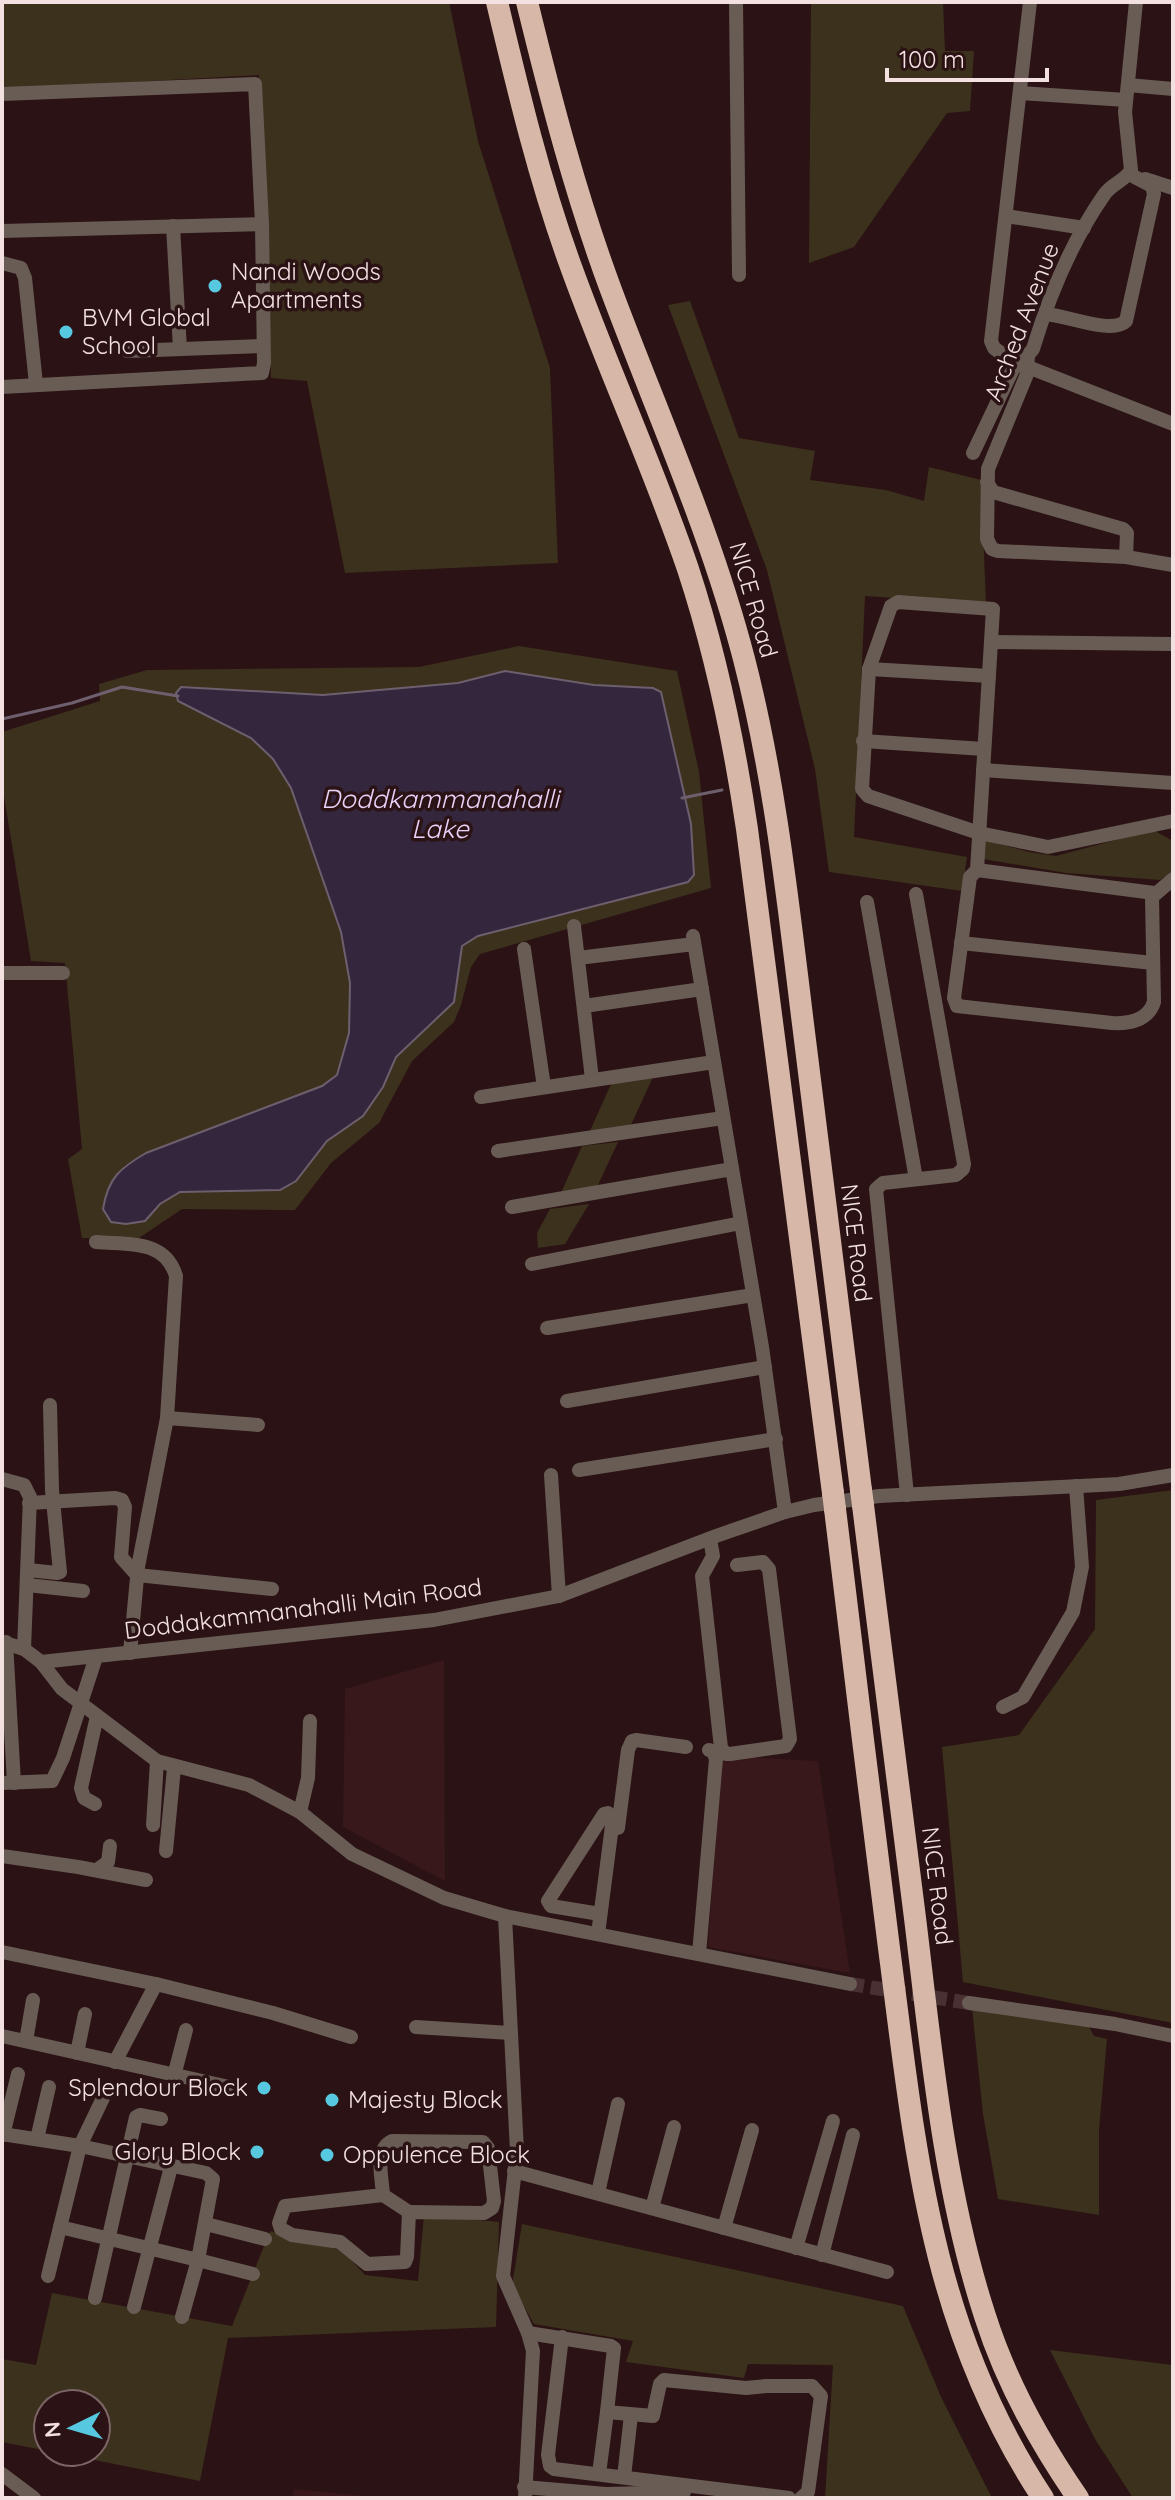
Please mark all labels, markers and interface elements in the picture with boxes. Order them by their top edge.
scale bar [887,32,1047,82]
text: 100 m [899,44,965,74]
street label: Arched Avenue [977,238,1065,405]
place label: Nandi Woods Apartments [231,256,381,314]
marker: Nandi Woods Apartments [206,277,224,295]
place label: BVM Global School [82,302,211,360]
marker: BVM Global School [57,323,75,341]
street label: NICE Road [723,538,785,661]
water label: Doddkammanahalli Lake [321,782,562,845]
street label: NICE Road [835,1182,879,1304]
street label: Doddakammanahalli Main Road [122,1571,483,1645]
street label: NICE Road [916,1825,960,1947]
place label: Splendour Block [68,2072,248,2102]
marker: Splendour Block [255,2079,273,2097]
place label: Majesty Block [348,2084,503,2114]
marker: Majesty Block [323,2091,341,2109]
place label: Glory Block [115,2136,241,2166]
place label: Oppulence Block [343,2139,530,2169]
marker: Glory Block [248,2143,266,2161]
marker: Oppulence Block [318,2146,336,2164]
north arrow [32,2388,112,2468]
text: N [37,2420,67,2439]

